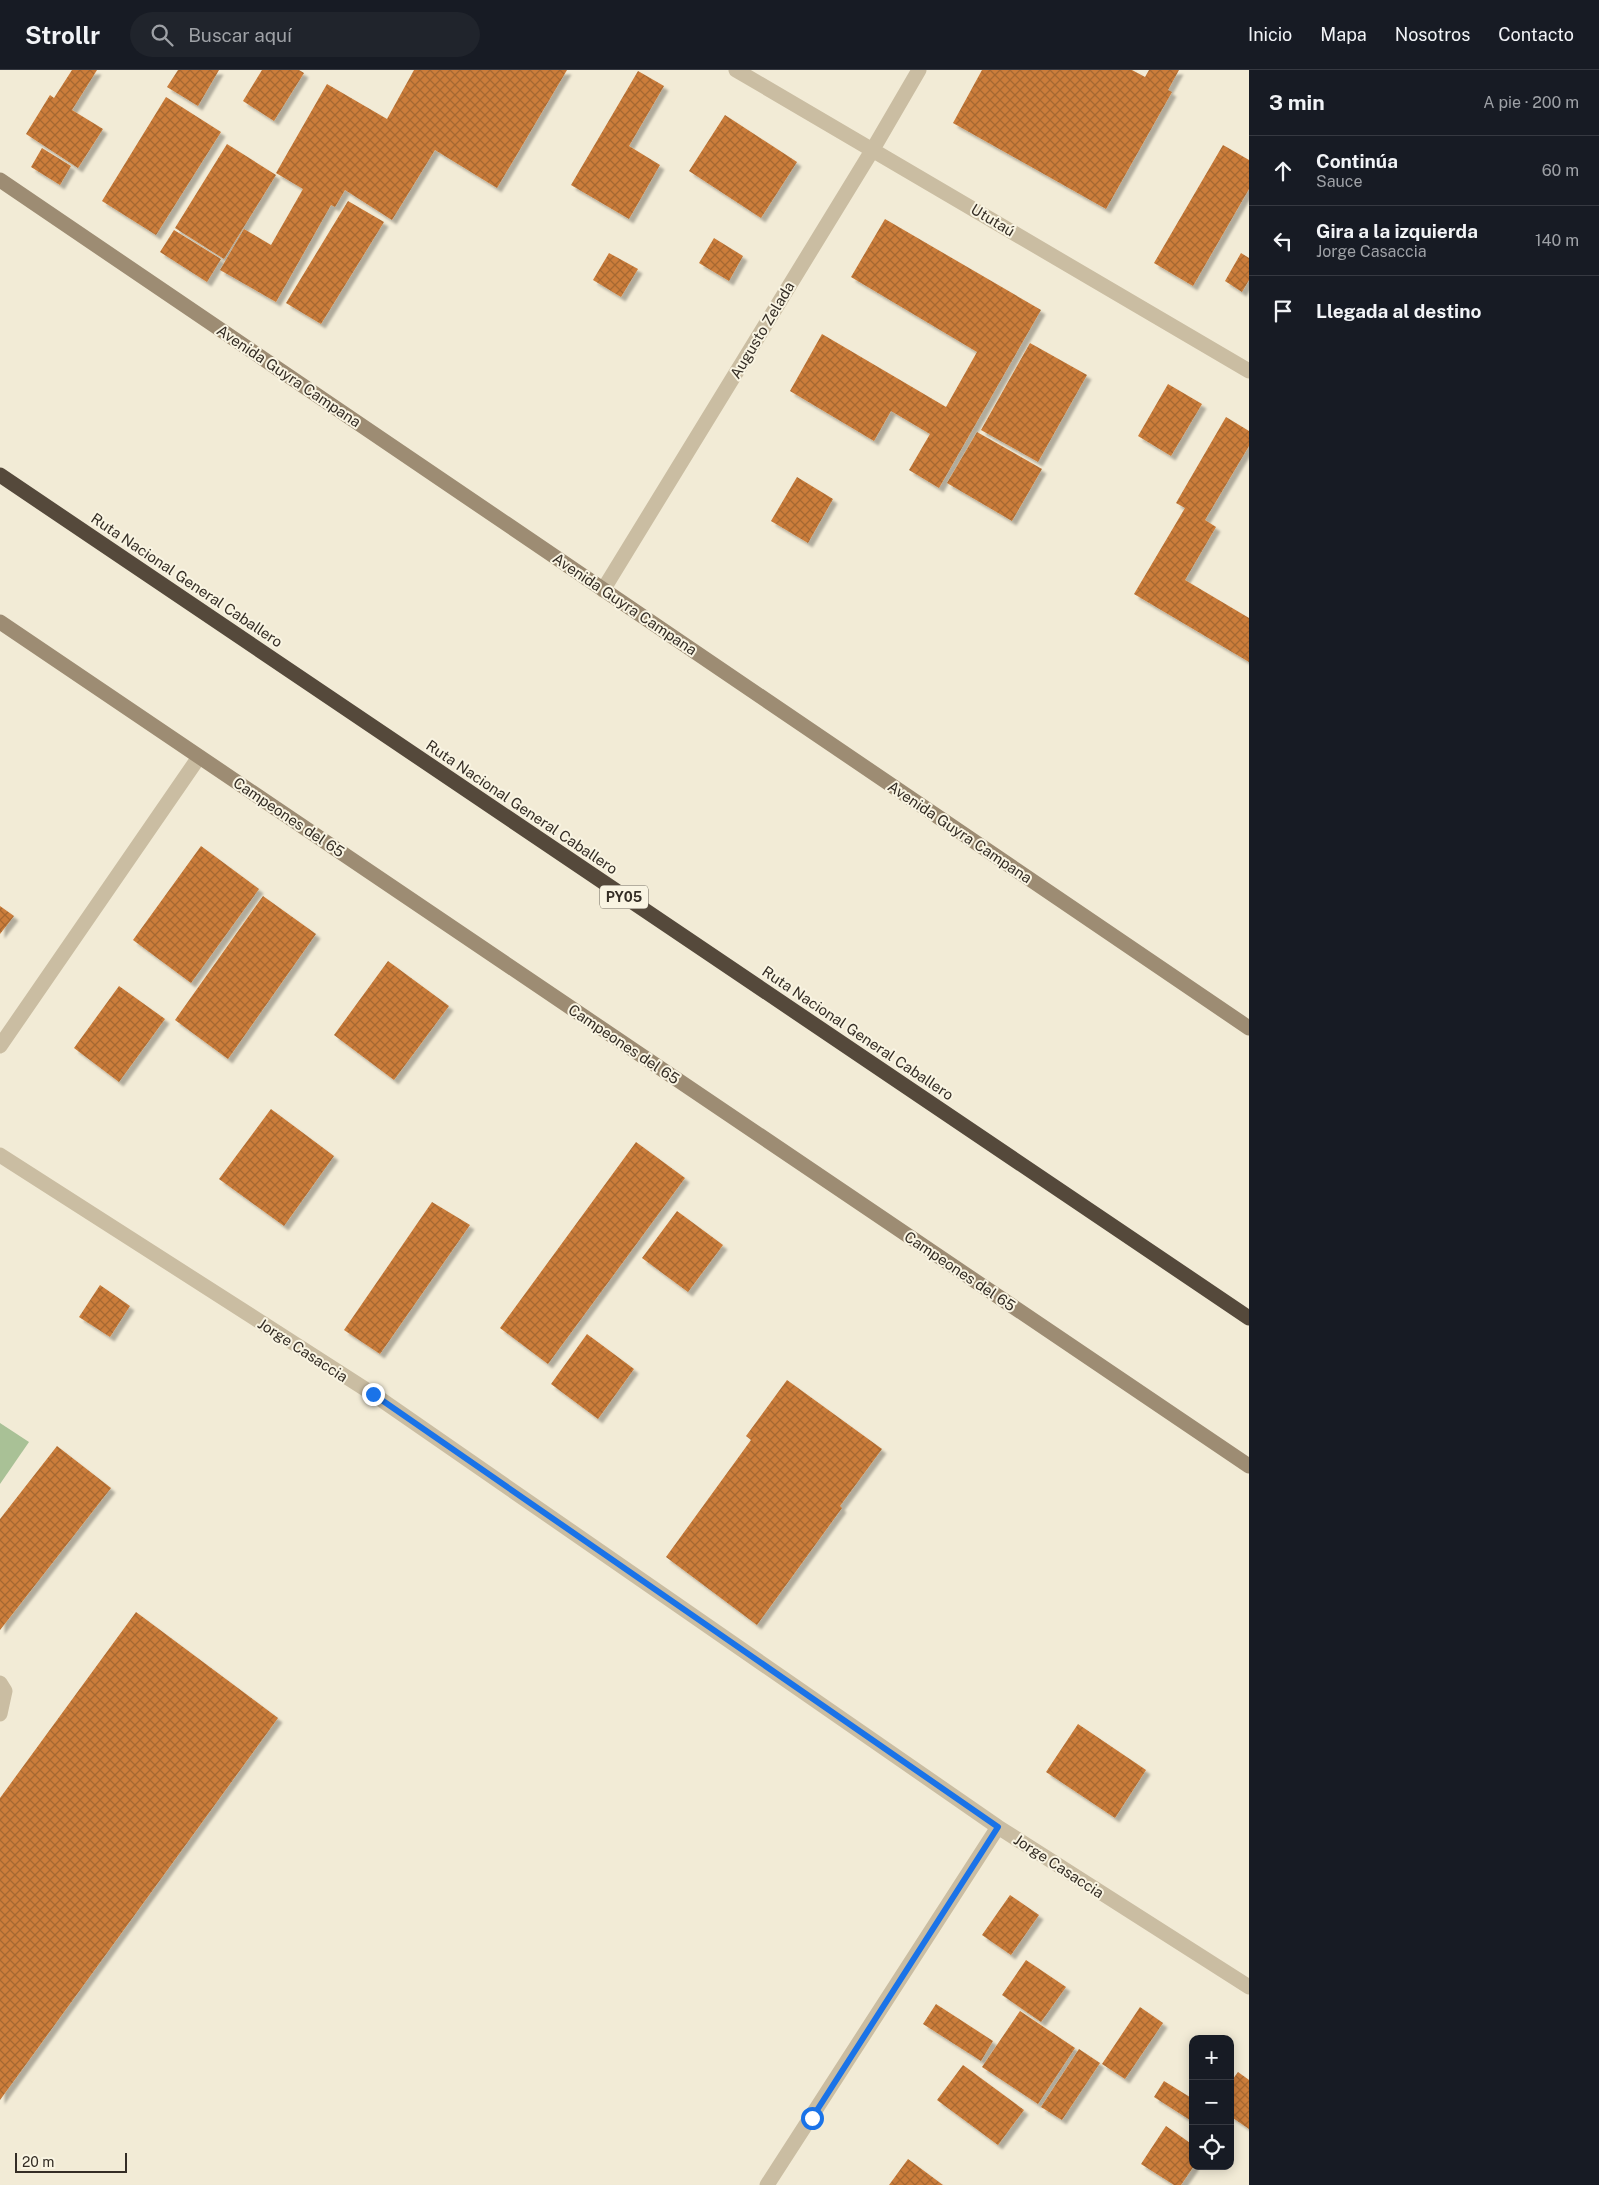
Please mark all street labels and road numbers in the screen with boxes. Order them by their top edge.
street label: Ututaú [968,200,1018,240]
street label: Augusto Zelada [726,278,798,382]
street label: Avenida Guyra Campana [214,321,364,431]
street label: Ruta Nacional General Caballero [88,509,286,651]
street label: Avenida Guyra Campana [550,549,700,659]
street label: Ruta Nacional General Caballero [423,736,621,878]
street label: Campeones del 65 [230,774,348,860]
street label: Avenida Guyra Campana [885,777,1035,887]
road number: PY05 [600,886,648,909]
street label: Ruta Nacional General Caballero [759,962,957,1104]
street label: Campeones del 65 [565,1001,683,1087]
street label: Campeones del 65 [901,1228,1019,1314]
street label: Jorge Casaccia [255,1315,351,1385]
street label: Jorge Casaccia [1011,1831,1107,1901]

